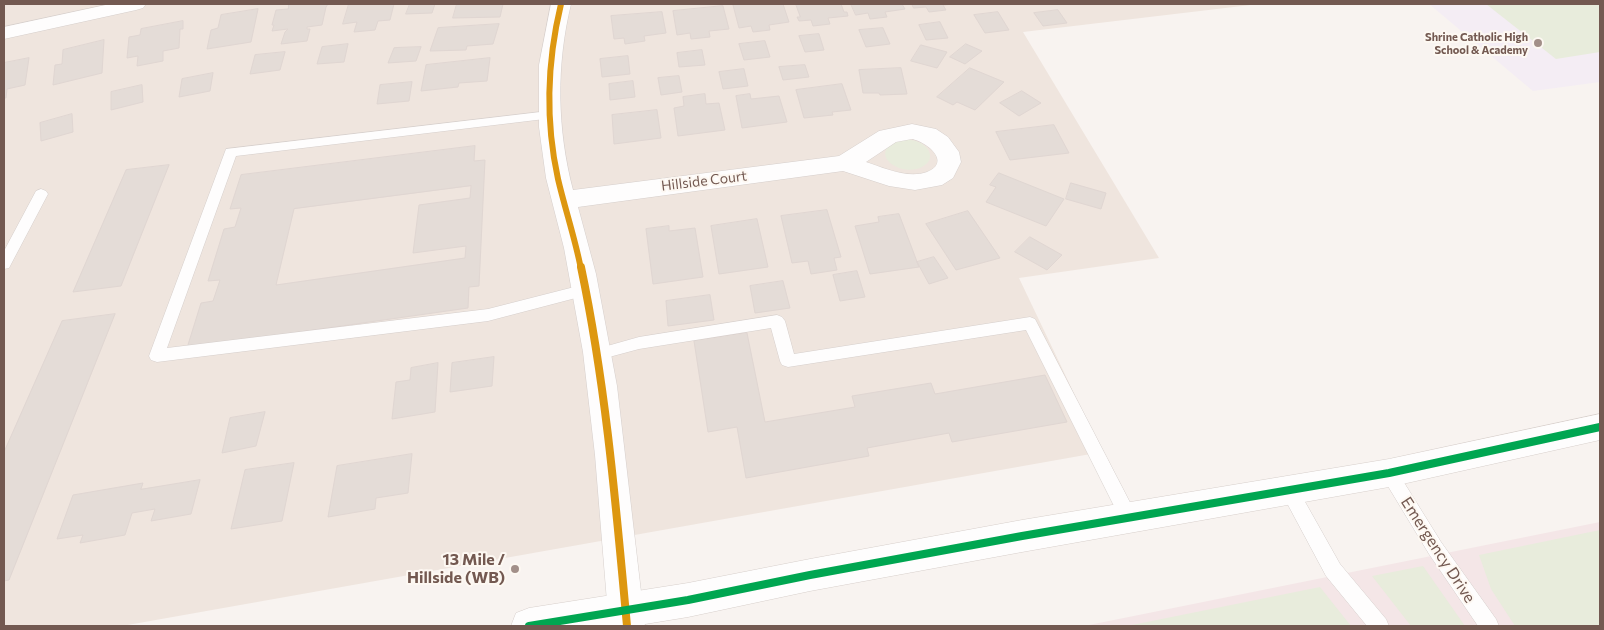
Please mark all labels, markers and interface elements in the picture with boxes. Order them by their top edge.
place label: Shrine Catholic High School & Academy [1425,30,1528,56]
marker: Shrine Catholic High School & Academy [1532,37,1544,49]
street label: Hillside Court [660,167,748,195]
street label: Emergency Drive [1397,493,1479,607]
place label: 13 Mile / Hillside (WB) [407,550,505,588]
marker: 13 Mile / Hillside (WB) [509,563,521,575]

